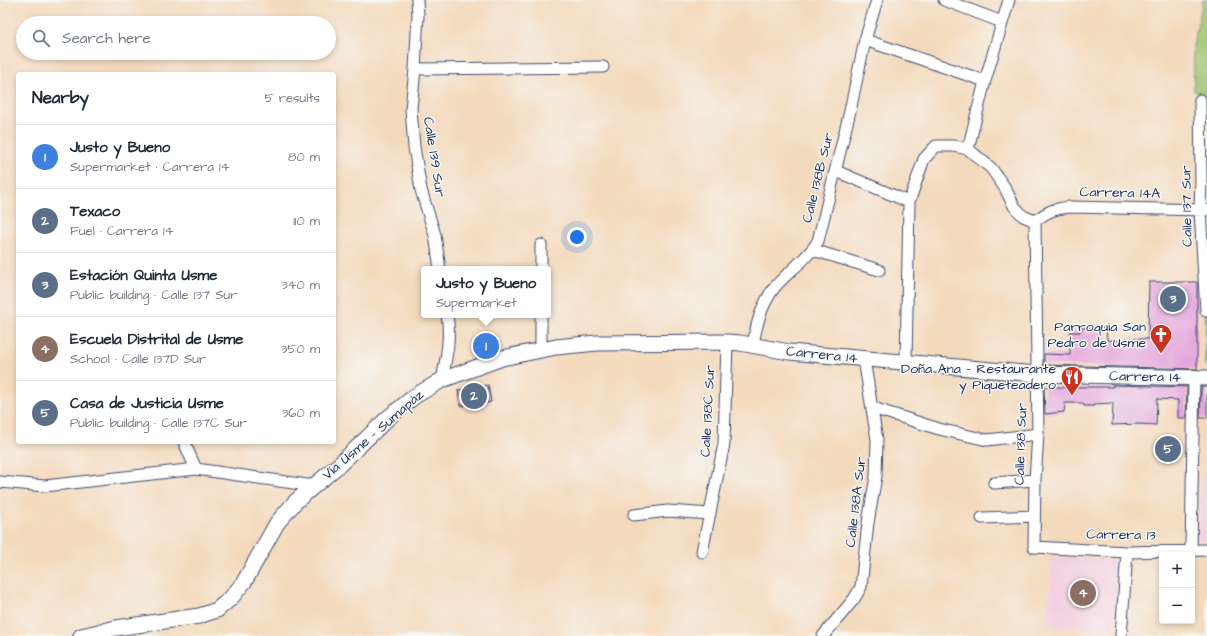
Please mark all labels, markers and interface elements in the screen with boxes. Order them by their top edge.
search box [16,16,336,60]
icon: search [30,27,52,49]
text: Search here [62,28,151,49]
text: Nearby [32,86,89,110]
text: 5 results [264,89,320,107]
street label: Calle 139 Sur [418,115,450,199]
street label: Calle 138B Sur [797,131,839,225]
text: Justo y Bueno [70,137,170,158]
text: 1 [44,148,46,166]
text: 80 m [288,148,320,166]
text: Supermarket · Carrera 14 [70,158,230,176]
street label: Calle 137 Sur [1176,165,1198,247]
street label: Carrera 14A [1079,182,1161,204]
text: Texaco [70,201,120,222]
text: 2 [41,212,49,230]
text: 110 m [293,212,320,230]
text: Fuel · Carrera 14 [70,222,174,240]
your location [567,227,587,247]
text: Estación Quinta Usme [70,265,217,286]
popup [421,266,551,318]
text: Justo y Bueno [436,273,536,294]
text: 3 [42,276,48,294]
text: 340 m [281,276,320,294]
pin: 3 [1160,284,1186,314]
text: Public building · Calle 137 Sur [70,286,237,304]
text: Supermarket [436,294,516,312]
place label: Parroquia San Pedro de Usme [1047,317,1146,353]
church icon: Parroquia San Pedro de Usme [1148,322,1174,355]
text: Escuela Distrital de Usme [70,329,243,350]
pin: 1 [473,331,499,361]
text: 4 [41,340,49,358]
text: 350 m [281,340,320,358]
street label: Carrera 14 [785,341,859,369]
text: School · Calle 137D Sur [70,350,206,368]
place label: Doña Ana - Restaurante y Piqueteadero [901,359,1056,395]
street label: Calle 138C Sur [696,364,720,457]
restaurant icon: Doña Ana - Restaurante y Piqueteadero [1059,364,1085,397]
street label: Carrera 14 [1109,366,1182,388]
pin: 2 [461,381,487,411]
street label: Vía Usme - Sumapáz [318,385,428,485]
text: Casa de Justicia Usme [70,393,224,414]
street label: Calle 138 Sur [1010,402,1032,485]
text: 5 [40,404,50,422]
text: 360 m [282,404,320,422]
text: Public building · Calle 137C Sur [70,414,247,432]
pin: 5 [1155,434,1181,464]
street label: Calle 138A Sur [841,455,872,548]
street label: Carrera 13 [1086,524,1156,546]
map controls [1159,552,1195,624]
button: + [1159,552,1195,588]
pin: 4 [1070,578,1096,608]
button: − [1159,588,1195,624]

